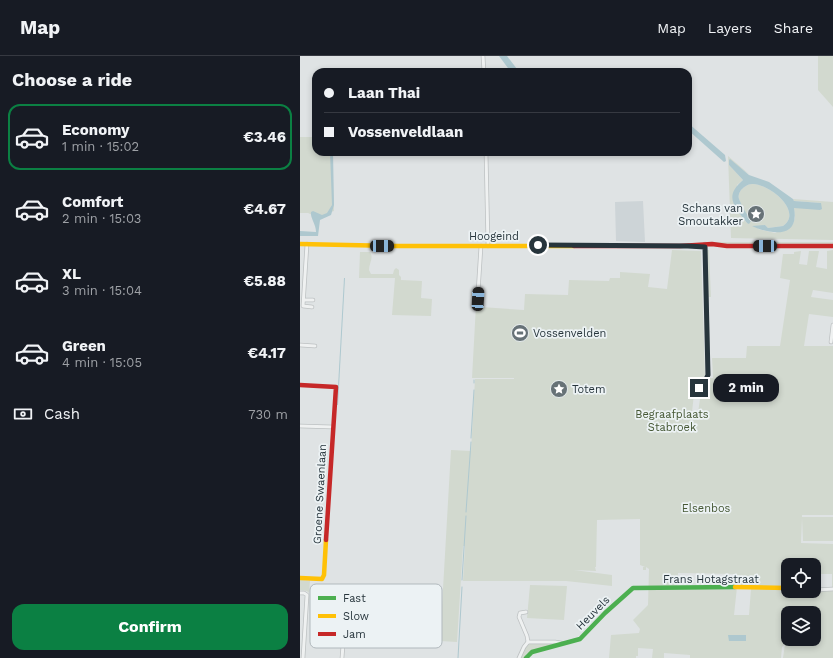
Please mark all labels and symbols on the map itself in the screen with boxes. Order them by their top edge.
place label: Schans van Smoutakker [678,202,744,228]
place icon: Schans van Smoutakker [746,204,766,224]
street label: Hoogeind [469,230,519,243]
route start [529,236,547,254]
car [370,240,394,252]
car [753,240,777,252]
car [471,287,485,311]
sports icon: Vossenvelden [510,323,530,343]
place label: Vossenvelden [533,327,606,340]
callout: 2 min [713,374,779,402]
place icon: Totem [549,379,569,399]
route end [690,379,708,397]
place label: Totem [572,383,605,396]
park label: Begraafplaats Stabroek [635,408,709,434]
street label: Groene Swaenlaan [311,444,329,544]
park label: Elsenbos [682,502,731,515]
street label: Frans Hotagstraat [663,573,759,586]
legend [310,584,442,648]
text: Fast [343,592,366,605]
street label: Heuvels [573,593,613,633]
text: Slow [343,610,369,623]
text: Jam [343,628,366,641]

